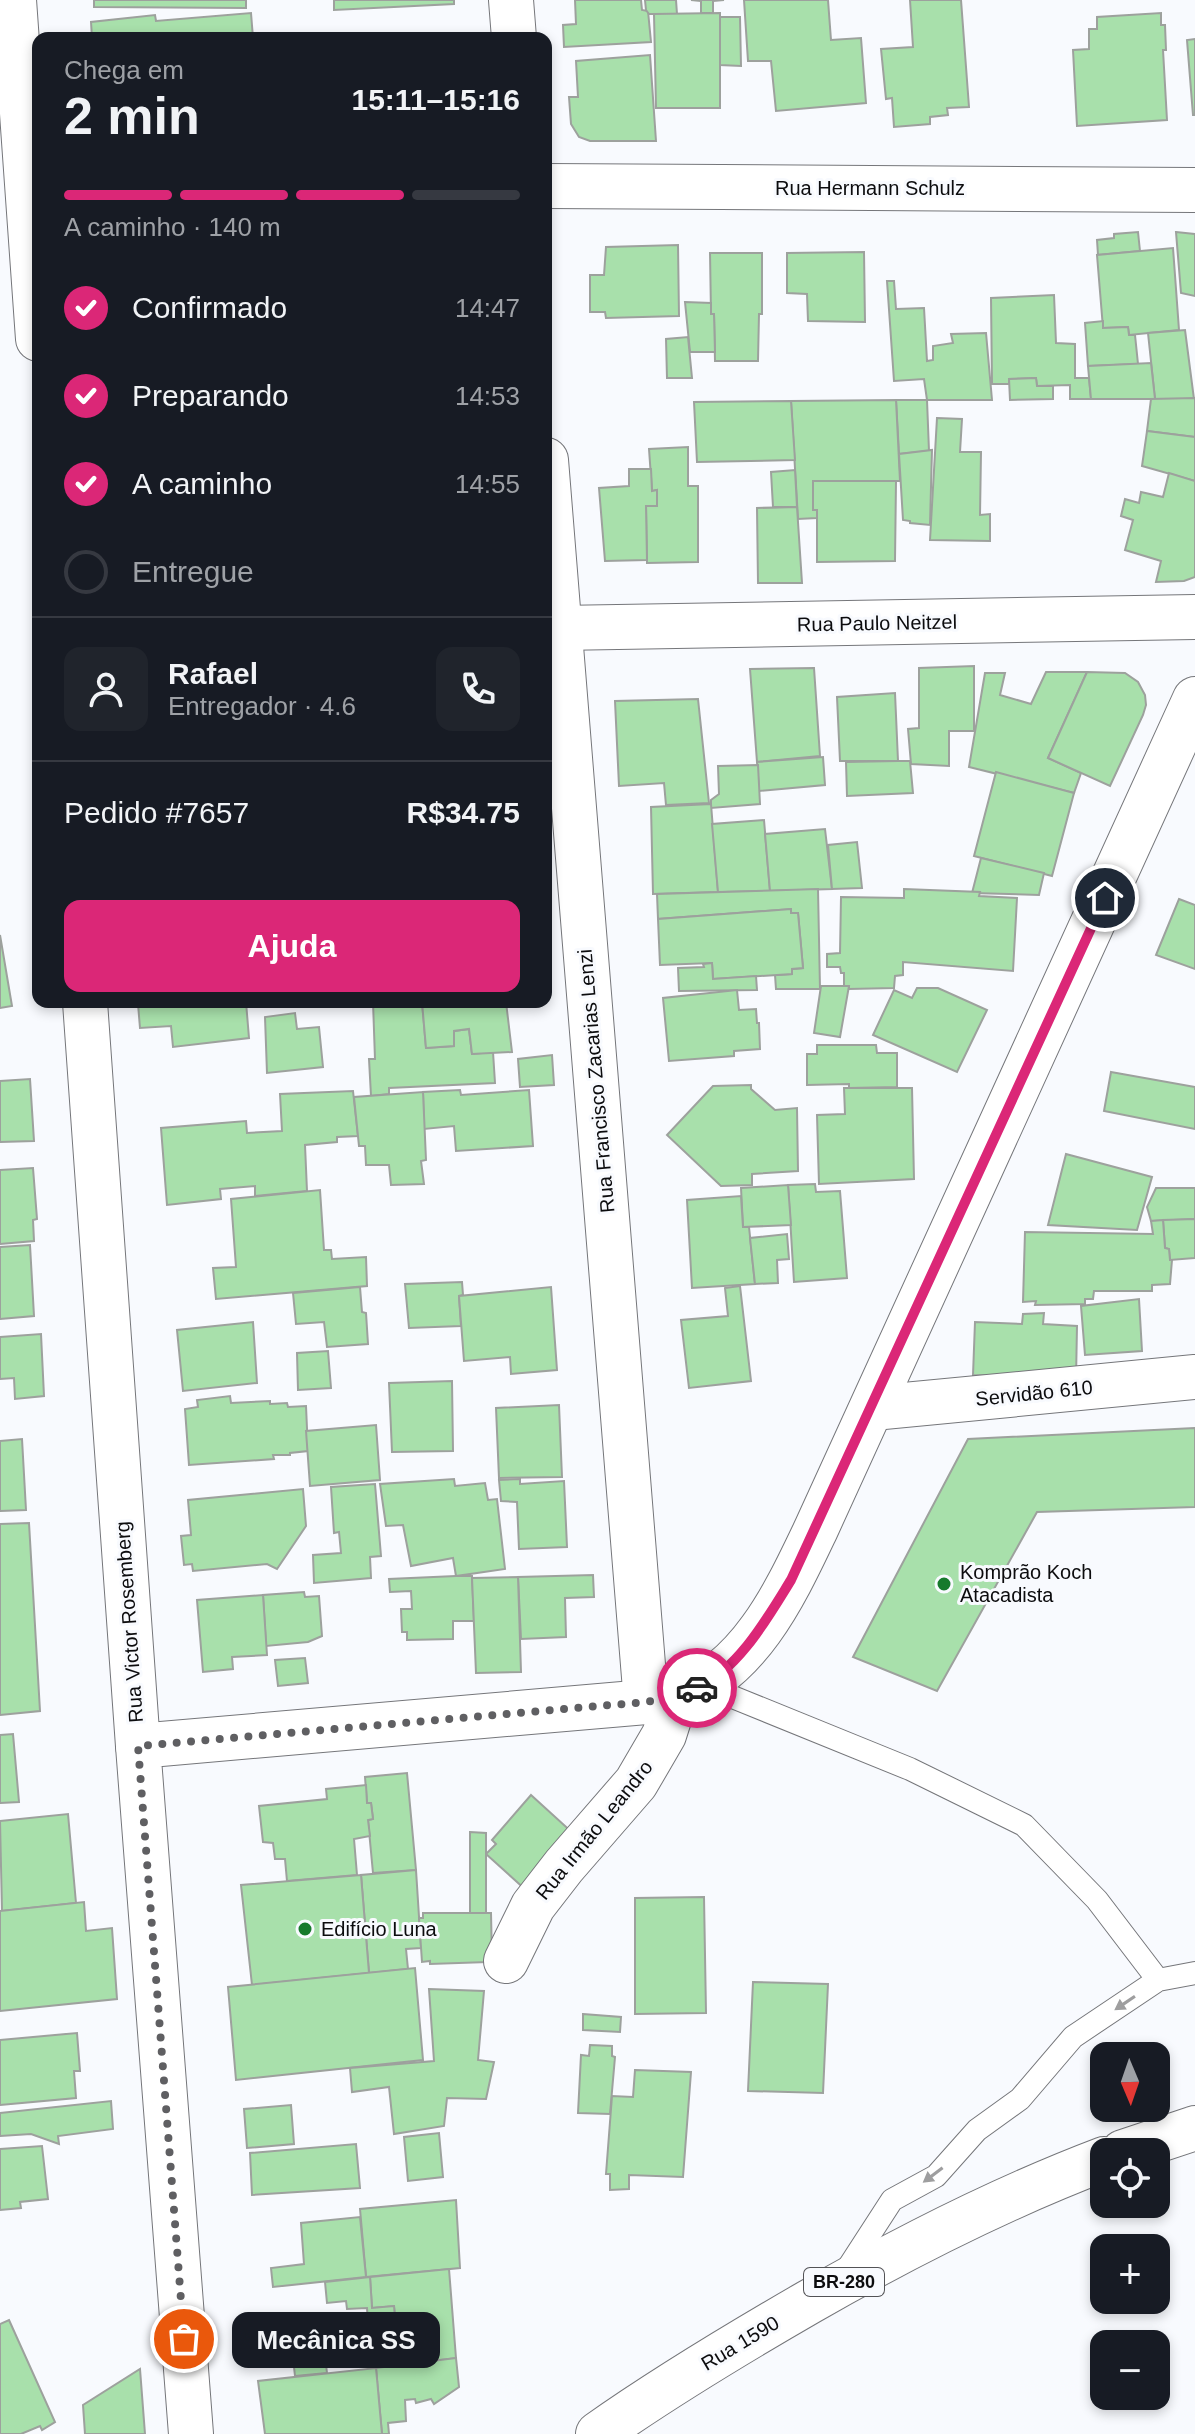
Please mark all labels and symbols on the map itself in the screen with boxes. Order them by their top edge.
street label: Rua Hermann Schulz [775,177,965,199]
street label: Rua Paulo Neitzel [797,611,957,635]
pin [1071,864,1139,932]
street label: Rua Francisco Zacarias Lenzi [574,948,618,1214]
street label: Servidão 610 [974,1376,1094,1410]
street label: Rua Victor Rosemberg [111,1521,147,1723]
place label: Komprão Koch Atacadista [960,1561,1092,1606]
marker: Komprão Koch Atacadista [935,1575,953,1593]
courier [657,1648,737,1728]
street label: Rua Irmão Leandro [531,1756,657,1904]
place label: Edifício Luna [321,1918,438,1940]
marker: Edifício Luna [296,1920,314,1938]
one-way arrow [1114,1995,1135,2010]
north arrow [1090,2042,1170,2122]
one-way arrow [923,2167,943,2183]
road number: BR-280 [804,2268,884,2296]
pin [150,2305,218,2373]
callout: Mecânica SS [232,2311,440,2367]
street label: Rua 1590 [697,2311,783,2375]

